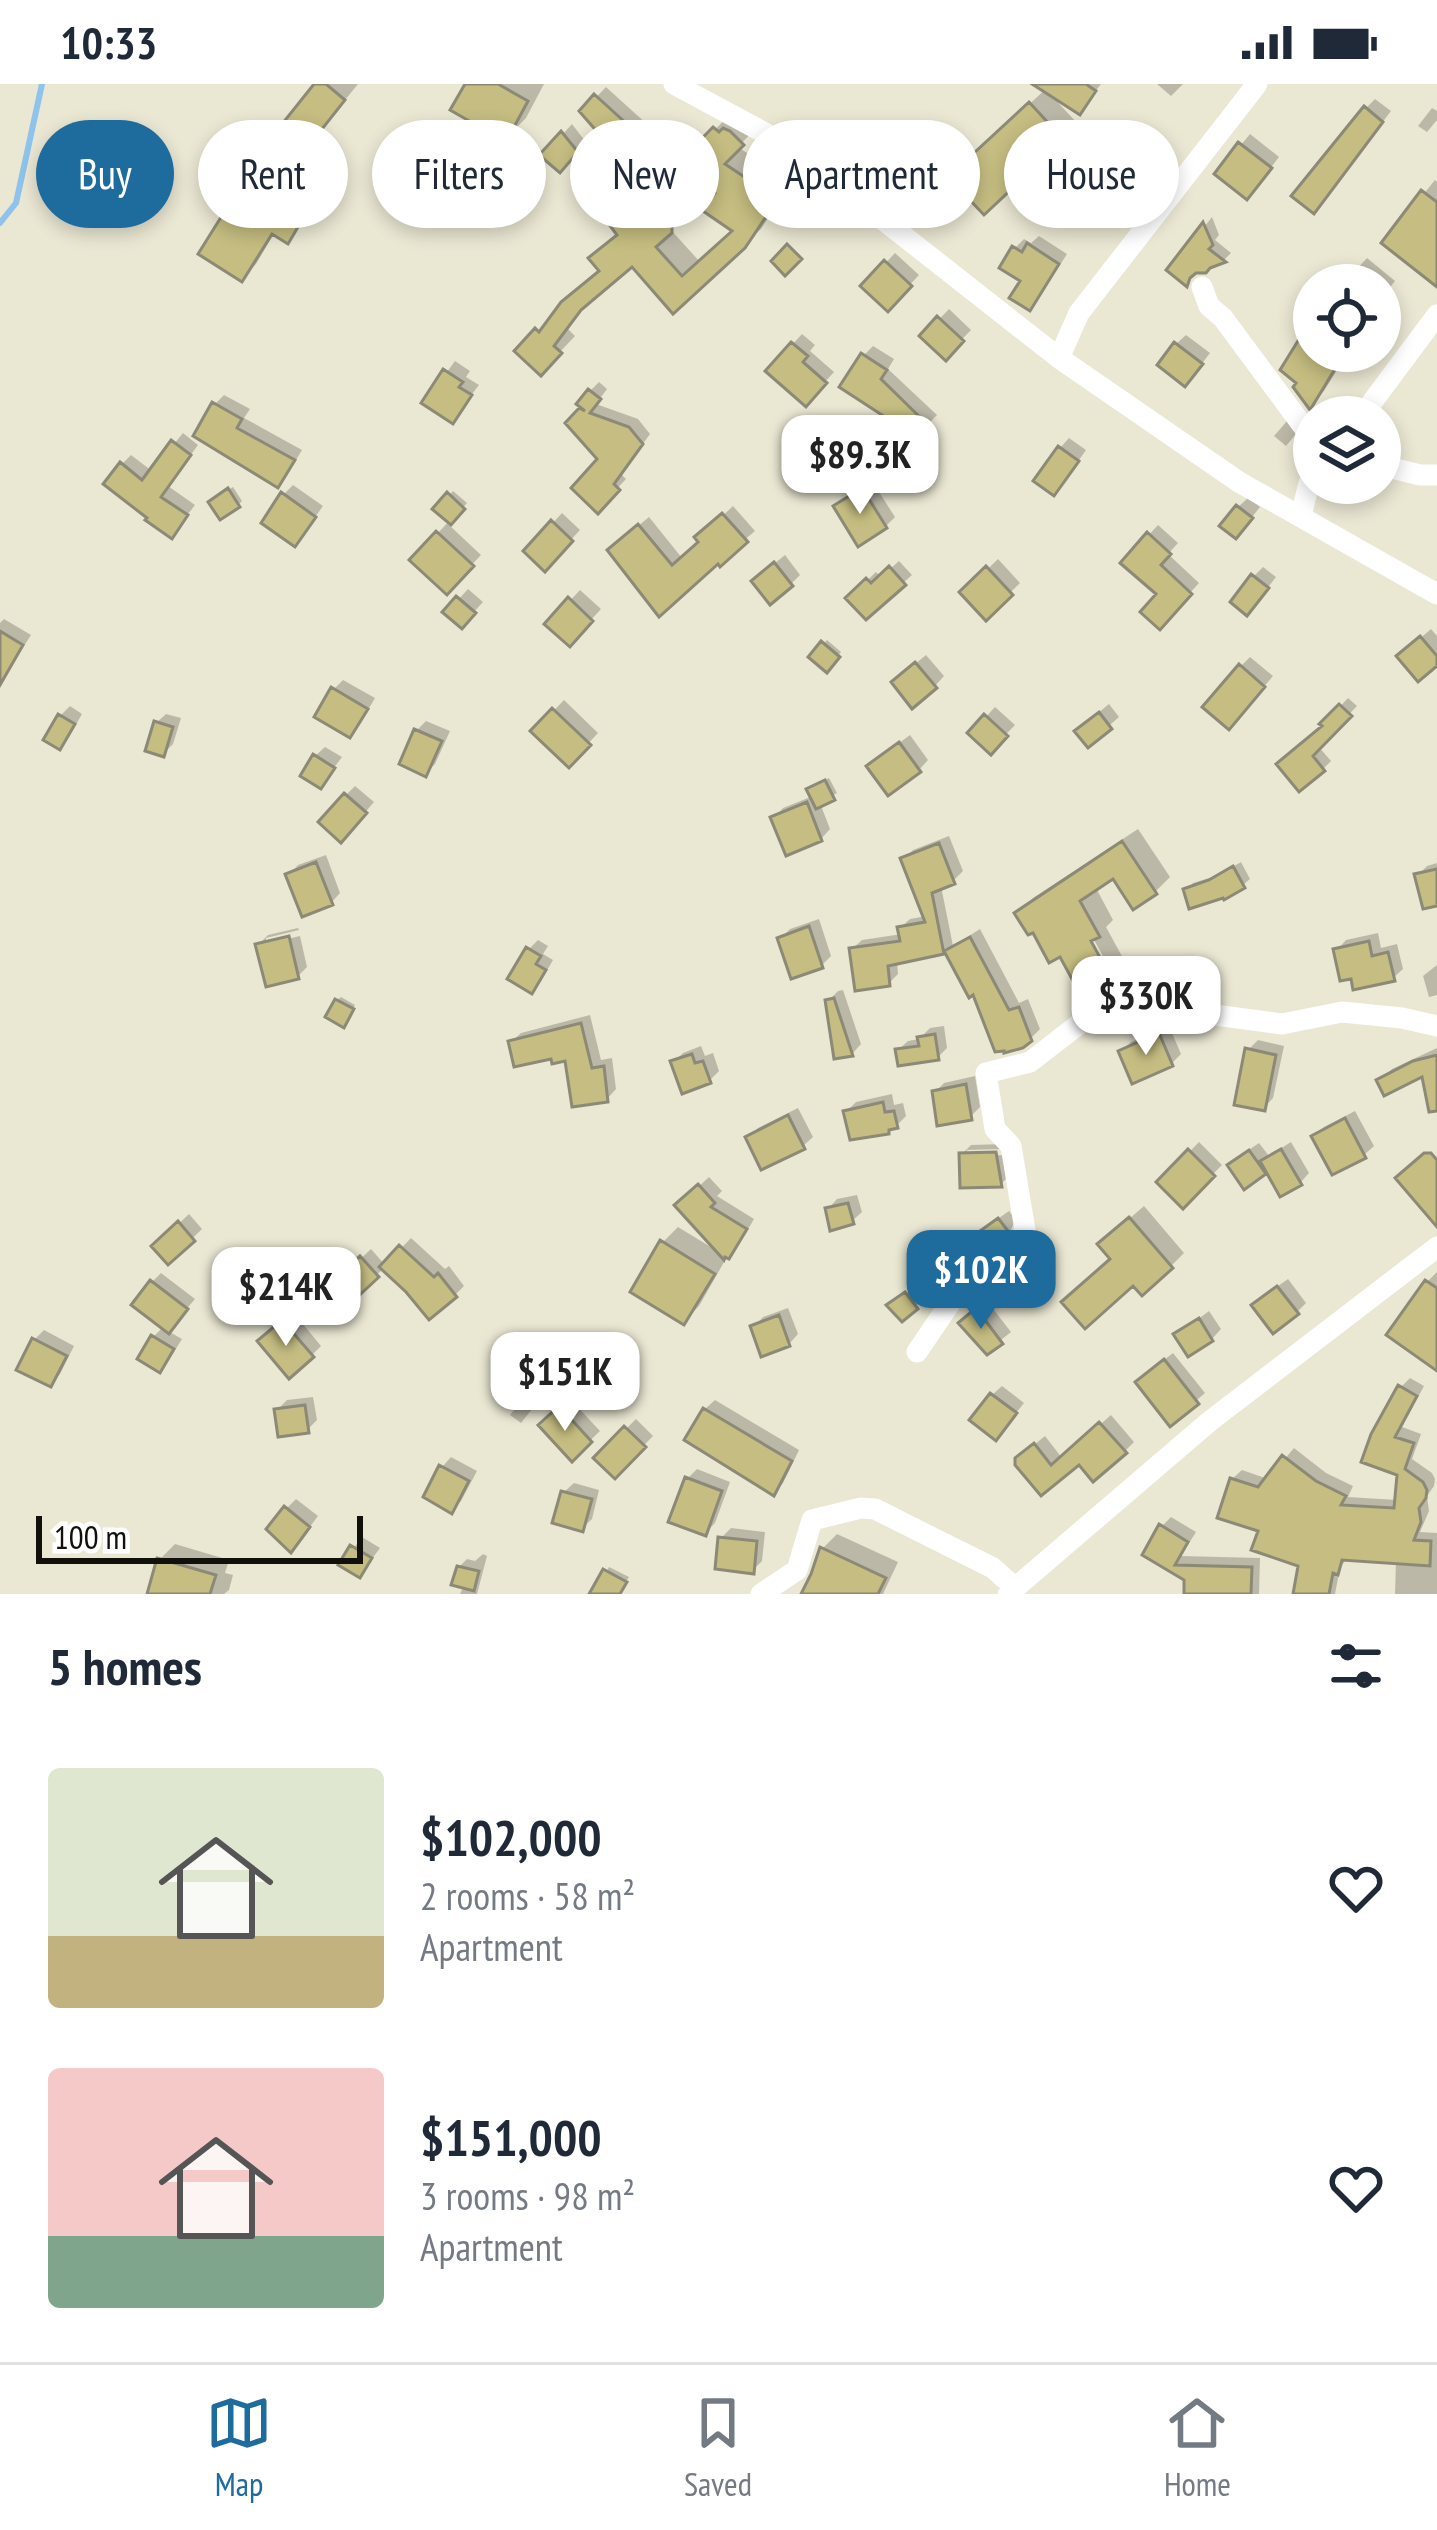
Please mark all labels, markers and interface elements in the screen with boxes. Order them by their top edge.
text: 10:33 [60,13,157,71]
chip: Buy [36,120,174,228]
chip: Rent [198,120,348,228]
chip: Filters [372,120,546,228]
chip: New [570,120,719,228]
chip: Apartment [743,120,980,228]
chip: House [1004,120,1179,228]
map controls [1293,264,1401,504]
button: locate [1293,264,1401,372]
button: layers [1293,396,1401,504]
pin: $89.3K [762,415,958,517]
text: $89.3K [808,428,912,479]
pin: $330K [1062,956,1230,1058]
text: $330K [1099,969,1193,1020]
pin: $102K [897,1230,1065,1332]
text: $102K [934,1243,1028,1294]
pin: $214K [202,1247,370,1349]
text: $214K [239,1260,333,1311]
pin: $151K [481,1332,649,1434]
text: $151K [518,1345,612,1396]
scale bar [36,1510,363,1563]
text: 100 m [54,1515,127,1558]
text: 5 homes [48,1633,202,1699]
icon: filters [1323,1633,1389,1699]
text: $102,000 [420,1804,602,1870]
icon: home [144,1816,288,1960]
icon: heart [1323,1855,1389,1921]
text: 2 rooms · 58 m² [420,1870,635,1921]
text: Apartment [420,1921,563,1972]
text: $151,000 [420,2104,602,2170]
icon: home [144,2116,288,2260]
icon: heart [1323,2155,1389,2221]
text: 3 rooms · 98 m² [420,2170,635,2221]
text: Apartment [420,2221,563,2272]
tab: Map [206,2390,272,2505]
tab: Saved [684,2390,752,2505]
tab: Home [1164,2390,1231,2505]

